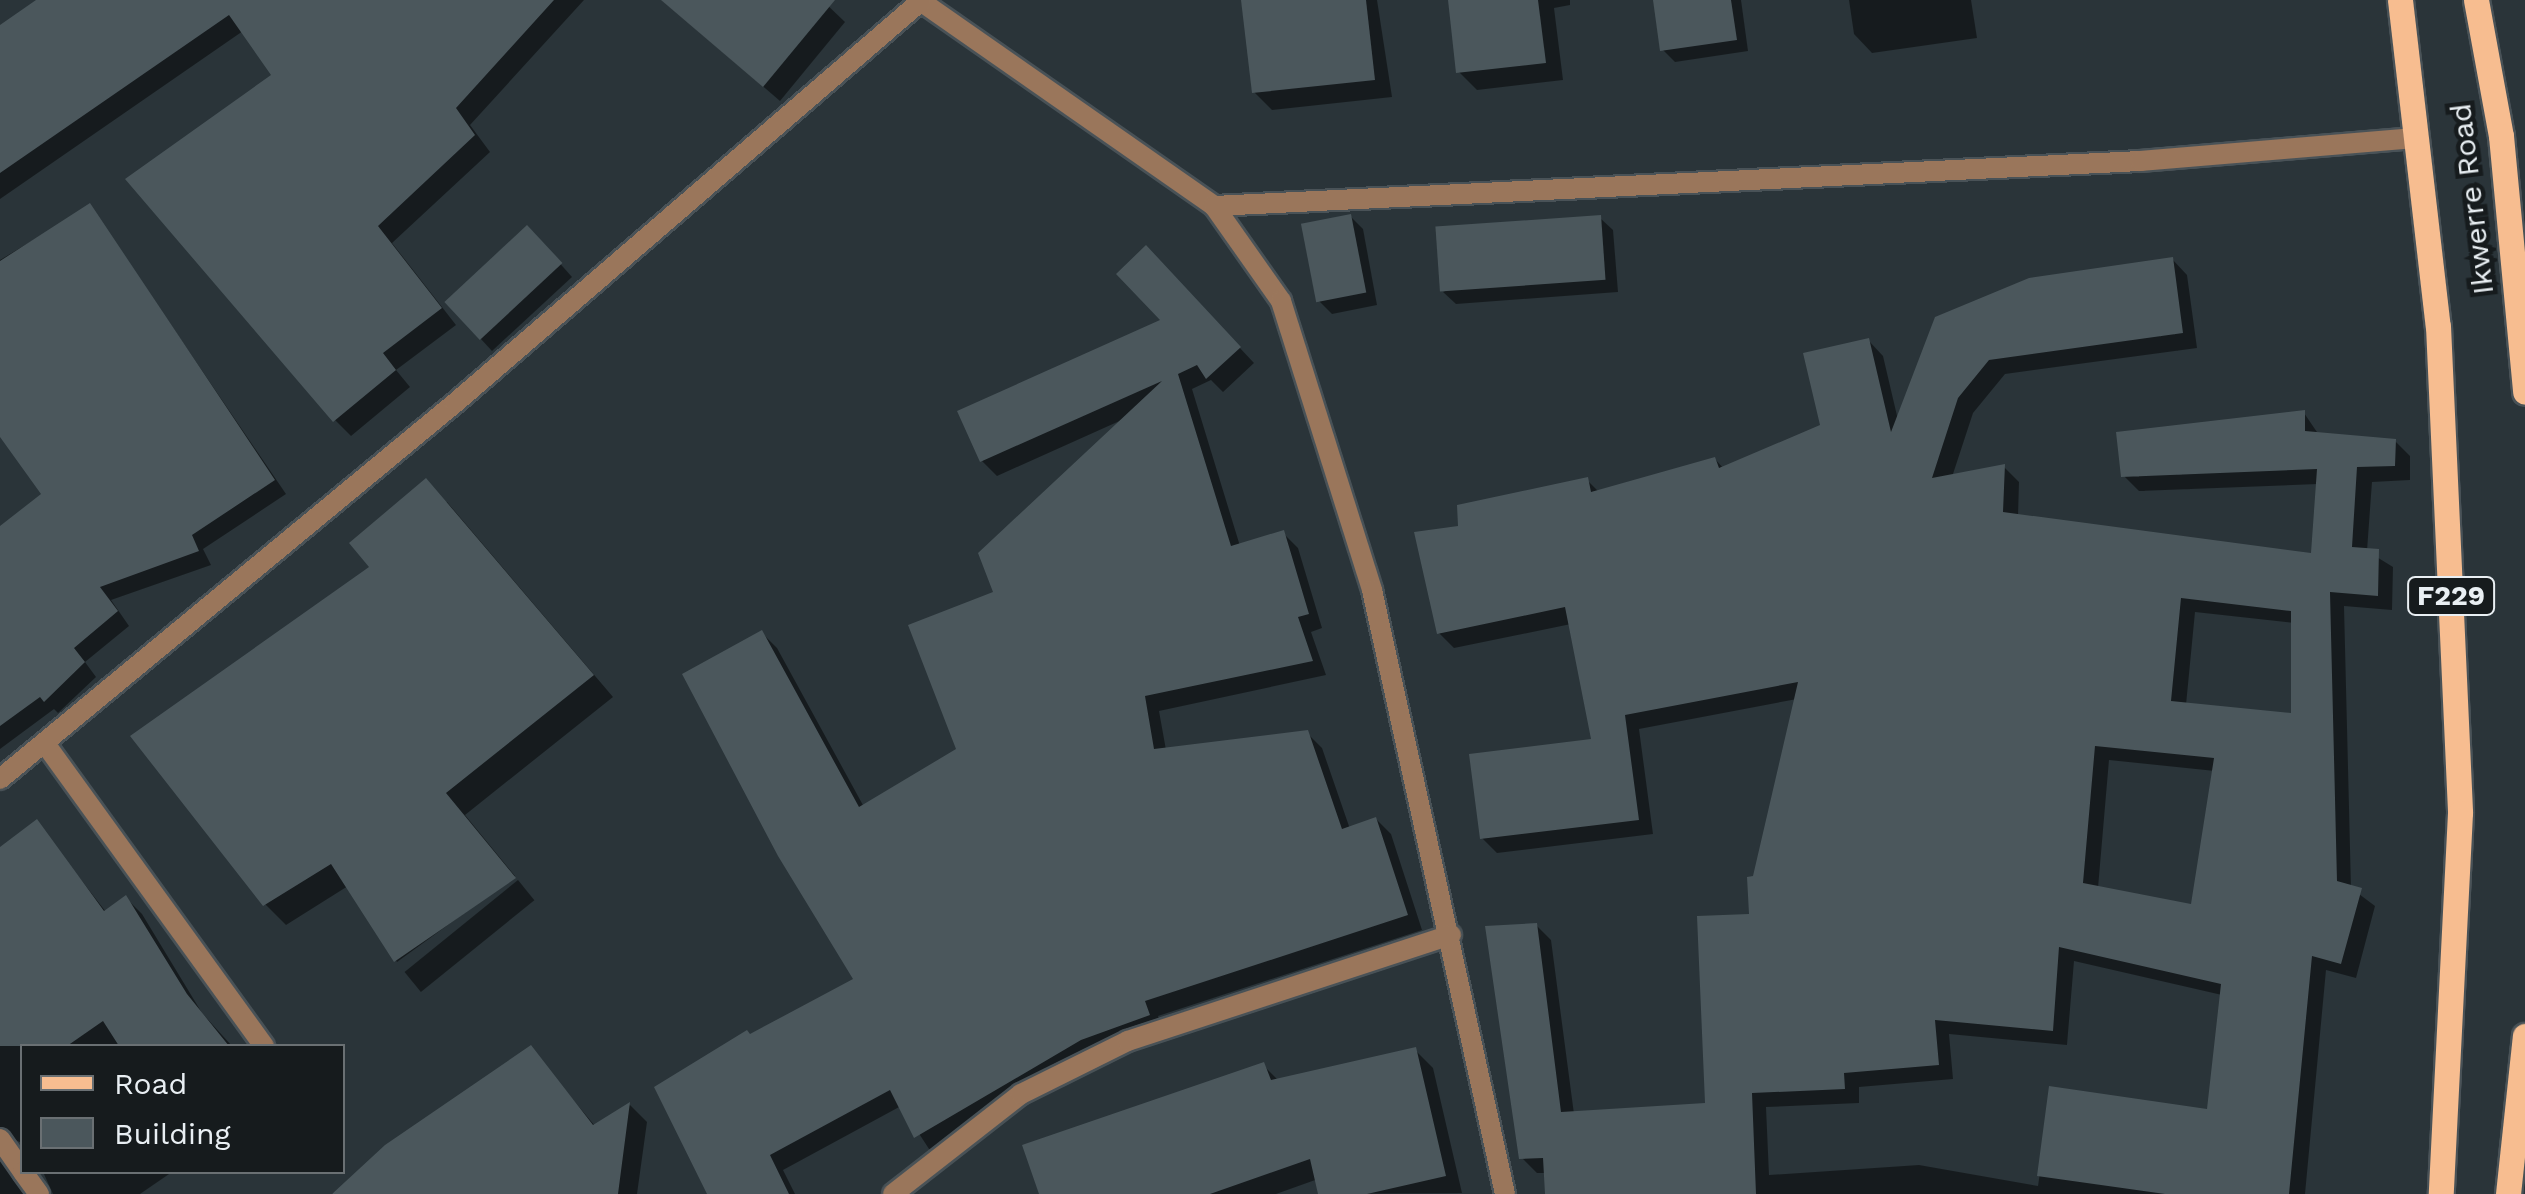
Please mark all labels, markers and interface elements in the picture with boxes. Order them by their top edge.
street label: Ikwerre Road [2442,101,2502,297]
road number: F229 [2406,573,2496,619]
legend [20,1044,345,1174]
text: Road [114,1066,187,1101]
text: Building [114,1116,231,1151]

